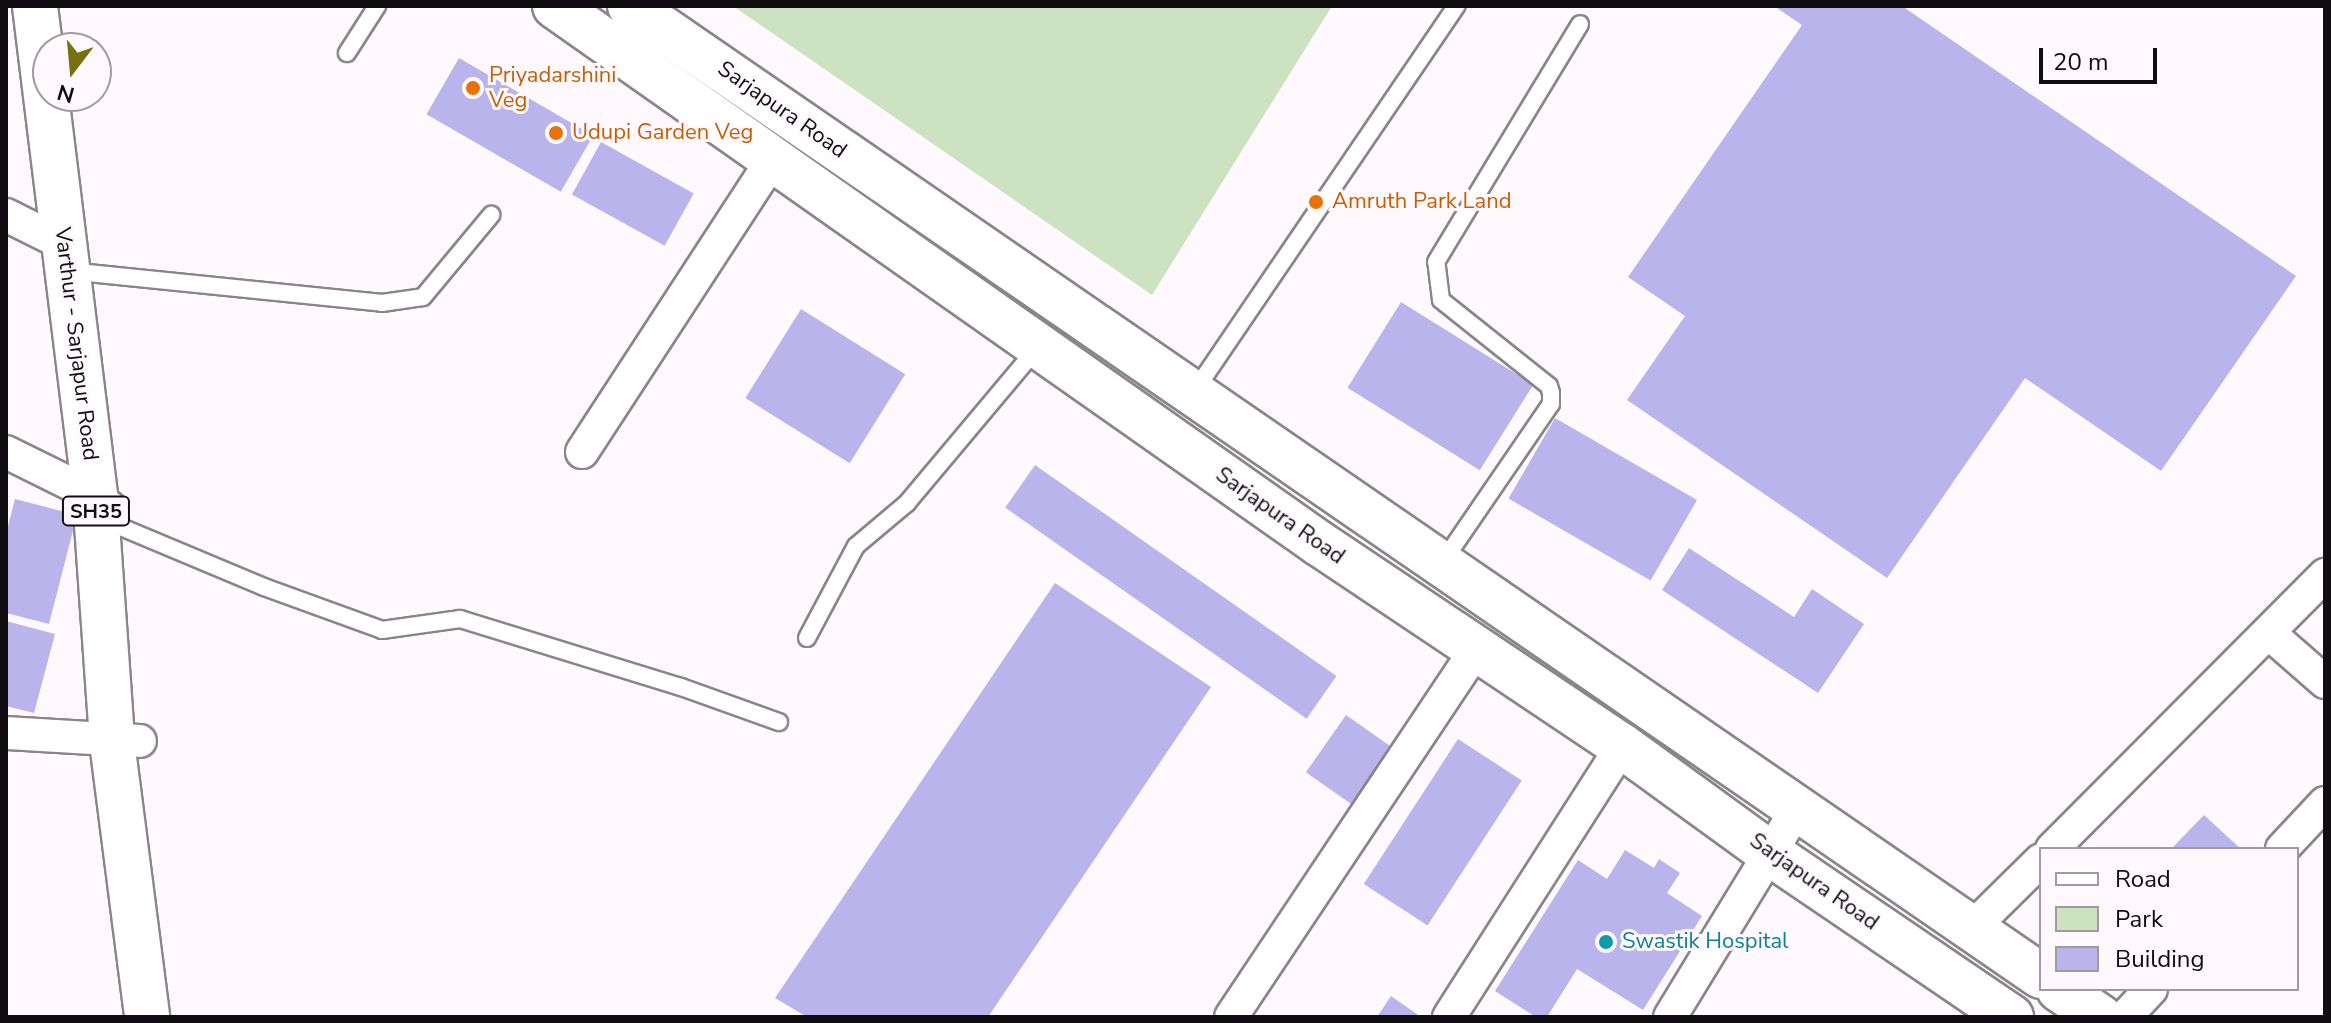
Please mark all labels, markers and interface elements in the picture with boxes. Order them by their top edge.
north arrow [32,32,112,112]
scale bar [2043,32,2161,82]
text: 20 m [2053,46,2109,78]
street label: Sarjapura Road [712,56,852,164]
place label: Priyadarshini Veg [489,62,616,114]
text: N [54,76,78,110]
marker: Priyadarshini Veg [464,79,482,97]
place label: Udupi Garden Veg [572,120,753,146]
marker: Udupi Garden Veg [547,124,565,142]
place label: Amruth Park Land [1332,189,1511,215]
marker: Amruth Park Land [1307,193,1325,211]
street label: Varthur - Sarjapur Road [49,226,103,462]
street label: Sarjapura Road [1210,462,1350,570]
road number: SH35 [60,495,132,527]
street label: Sarjapura Road [1744,828,1884,936]
legend [2039,847,2299,991]
text: Road [2115,863,2171,895]
text: Park [2115,903,2163,935]
place label: Swastik Hospital [1622,929,1789,955]
marker: Swastik Hospital [1597,933,1615,951]
text: Building [2115,943,2205,975]

